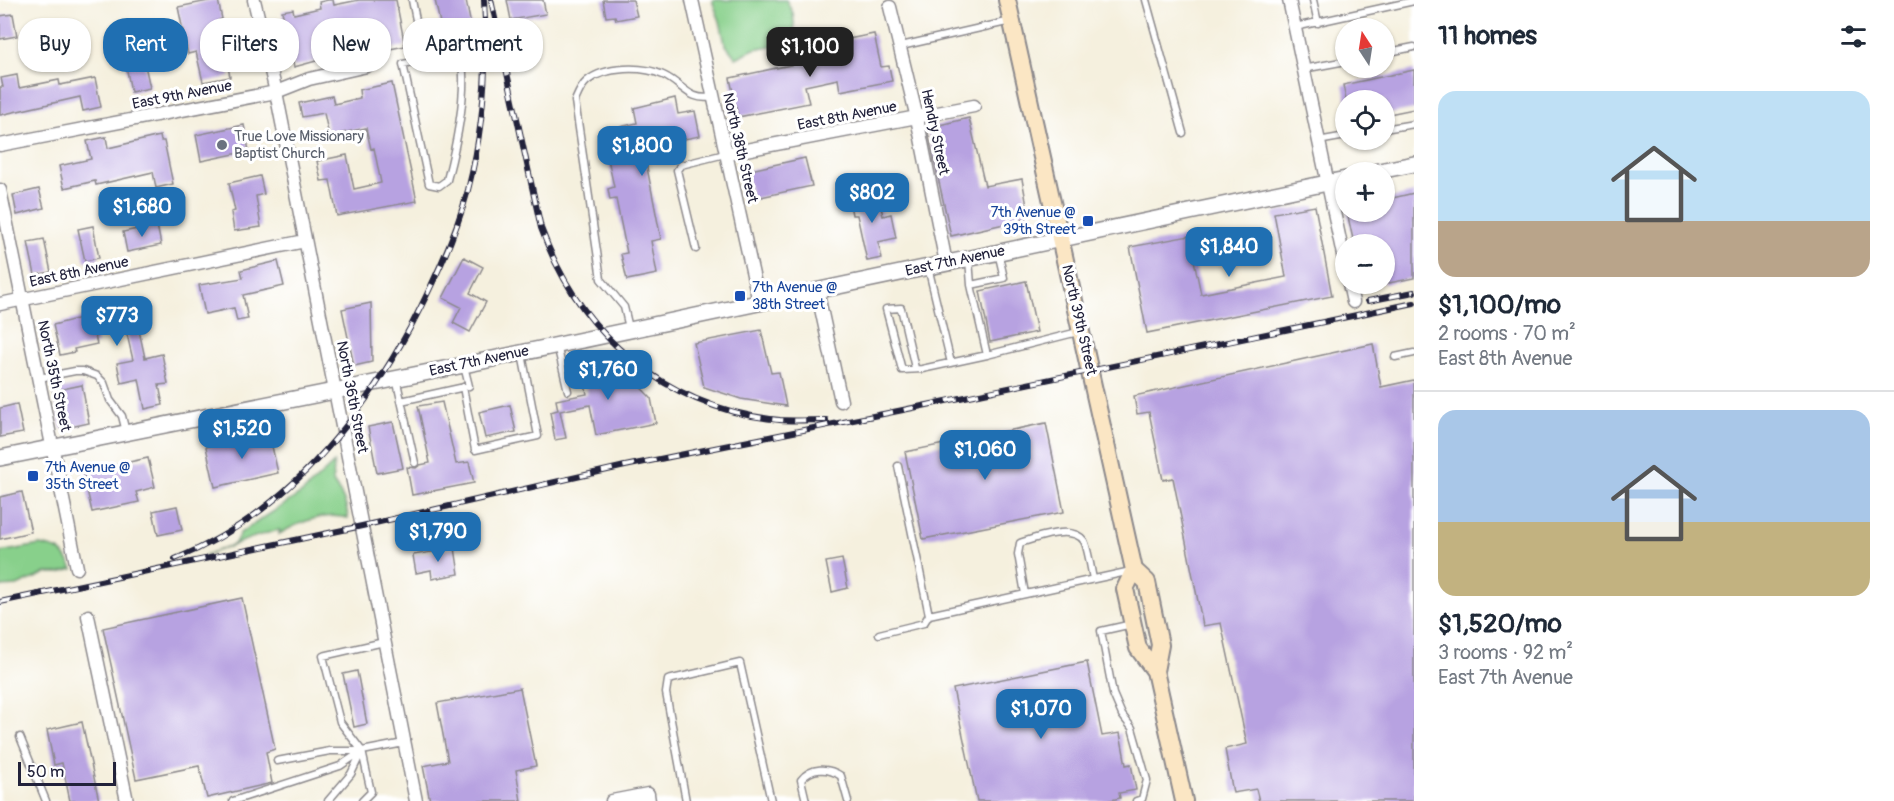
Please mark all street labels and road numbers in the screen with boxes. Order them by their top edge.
street label: East 9th Avenue [131,76,234,114]
street label: Hendry Street [917,87,954,178]
street label: North 38th Street [718,91,762,206]
street label: East 8th Avenue [796,97,899,135]
street label: East 7th Avenue [904,241,1007,281]
street label: East 8th Avenue [28,252,131,292]
street label: North 39th Street [1057,263,1101,378]
street label: North 35th Street [33,319,75,434]
street label: North 36th Street [332,339,372,456]
street label: East 7th Avenue [428,341,531,381]

